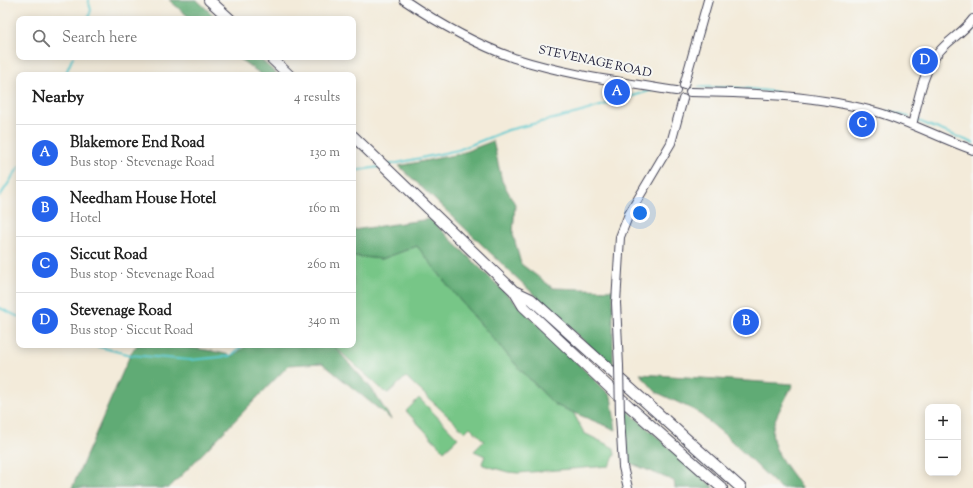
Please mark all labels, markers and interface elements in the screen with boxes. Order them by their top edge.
search box [16,16,356,60]
icon: search [30,27,52,49]
text: Search here [62,28,137,49]
street label: STEVENAGE ROAD [537,41,653,83]
pin: D [912,46,938,76]
pin: A [604,77,630,107]
text: Nearby [32,86,84,110]
text: 4 results [294,89,340,107]
pin: C [849,109,875,139]
text: Blakemore End Road [70,133,205,154]
text: A [40,144,50,162]
text: 130 m [310,144,340,162]
text: Bus stop · Stevenage Road [70,154,214,172]
text: Needham House Hotel [70,189,217,210]
text: B [41,200,49,218]
text: 160 m [309,200,340,218]
your location [630,203,650,223]
text: Hotel [70,210,101,228]
text: Siccut Road [70,245,147,266]
text: C [40,256,50,274]
text: 260 m [307,256,340,274]
text: Bus stop · Stevenage Road [70,266,214,284]
text: Stevenage Road [70,301,172,322]
pin: B [733,307,759,337]
text: D [40,312,50,330]
text: 340 m [308,312,340,330]
text: Bus stop · Siccut Road [70,322,193,340]
map controls [925,404,961,476]
button: + [925,404,961,440]
button: − [925,440,961,476]

